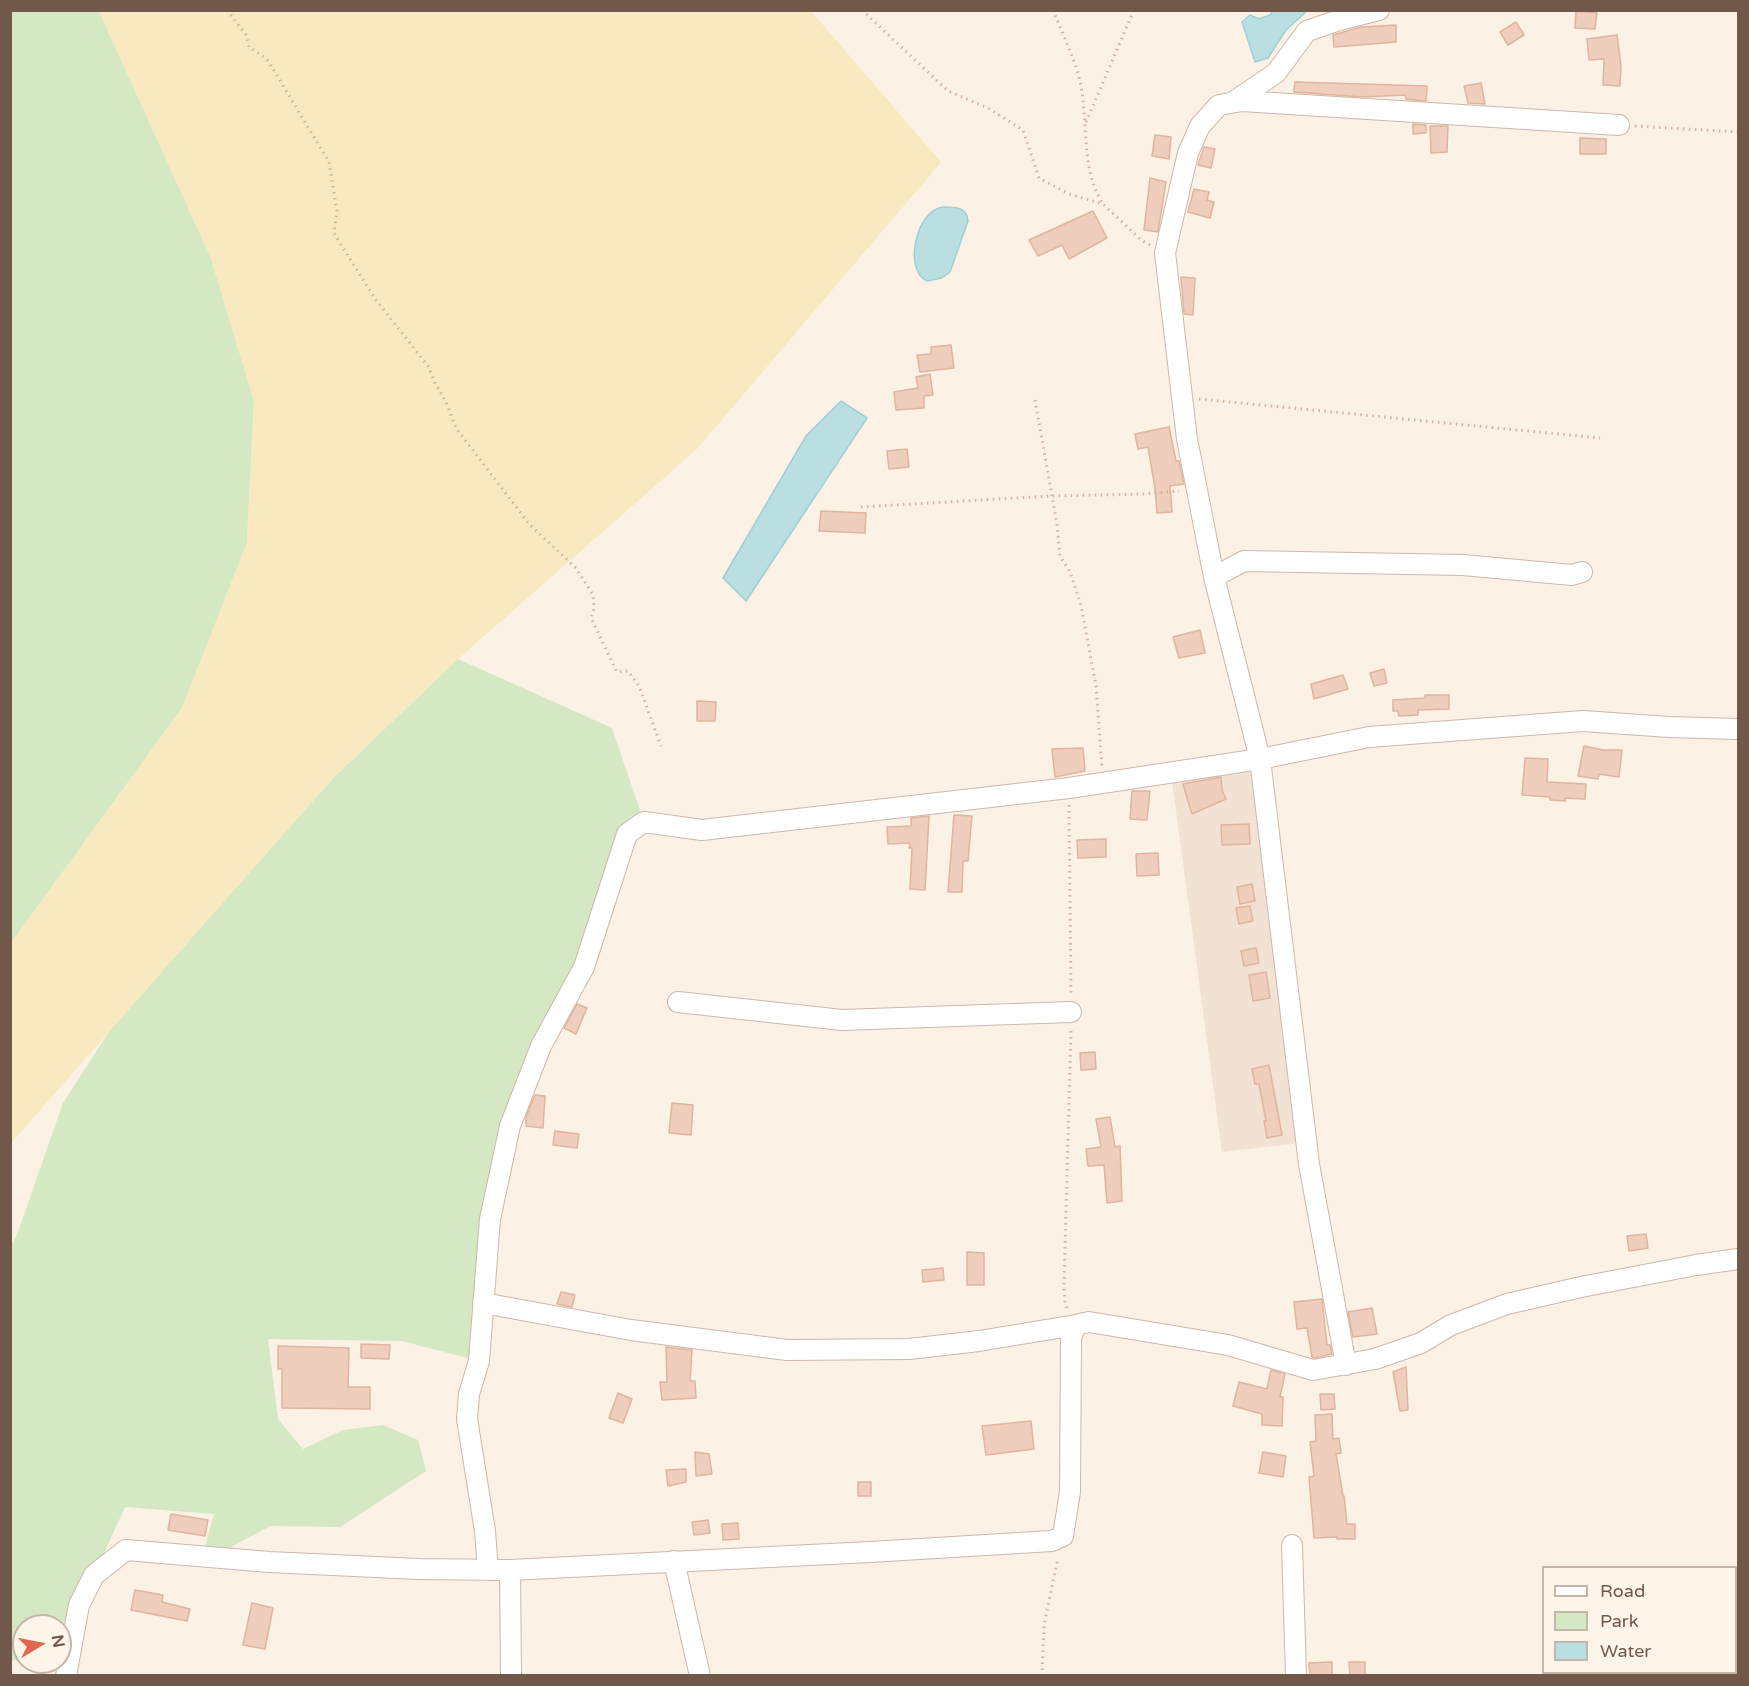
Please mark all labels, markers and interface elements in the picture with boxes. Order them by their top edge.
legend [1542,1566,1737,1674]
text: Road [1600,1580,1645,1602]
text: Park [1600,1610,1638,1632]
north arrow [12,1614,72,1674]
text: N [47,1633,69,1649]
text: Water [1600,1640,1651,1662]

